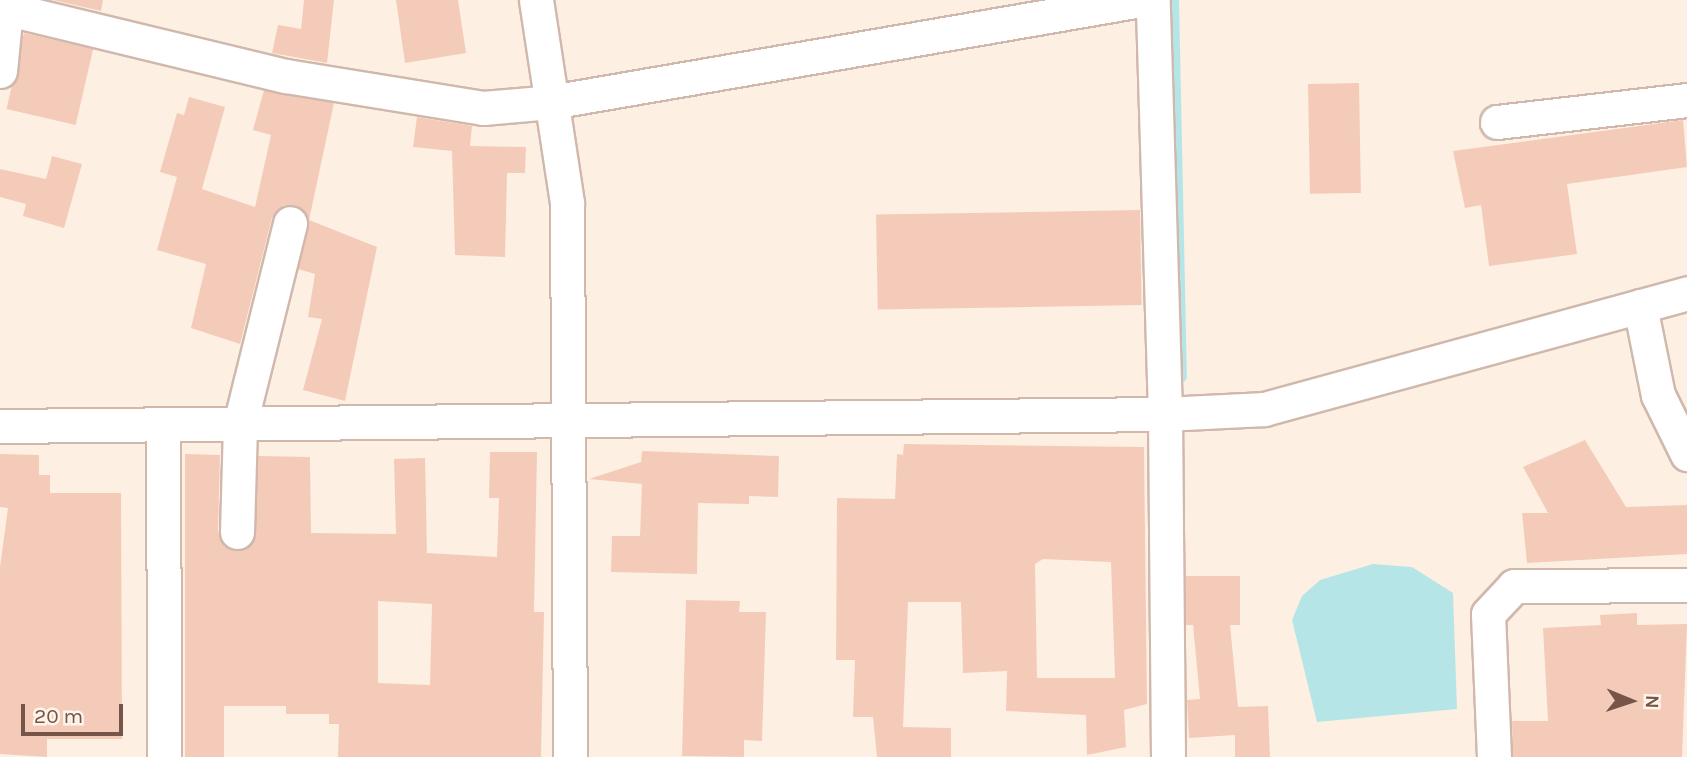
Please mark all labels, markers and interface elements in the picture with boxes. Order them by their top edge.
north arrow [1596,666,1666,736]
scale bar [24,690,126,734]
text: N [1641,695,1663,709]
text: 20 m [34,704,83,728]

